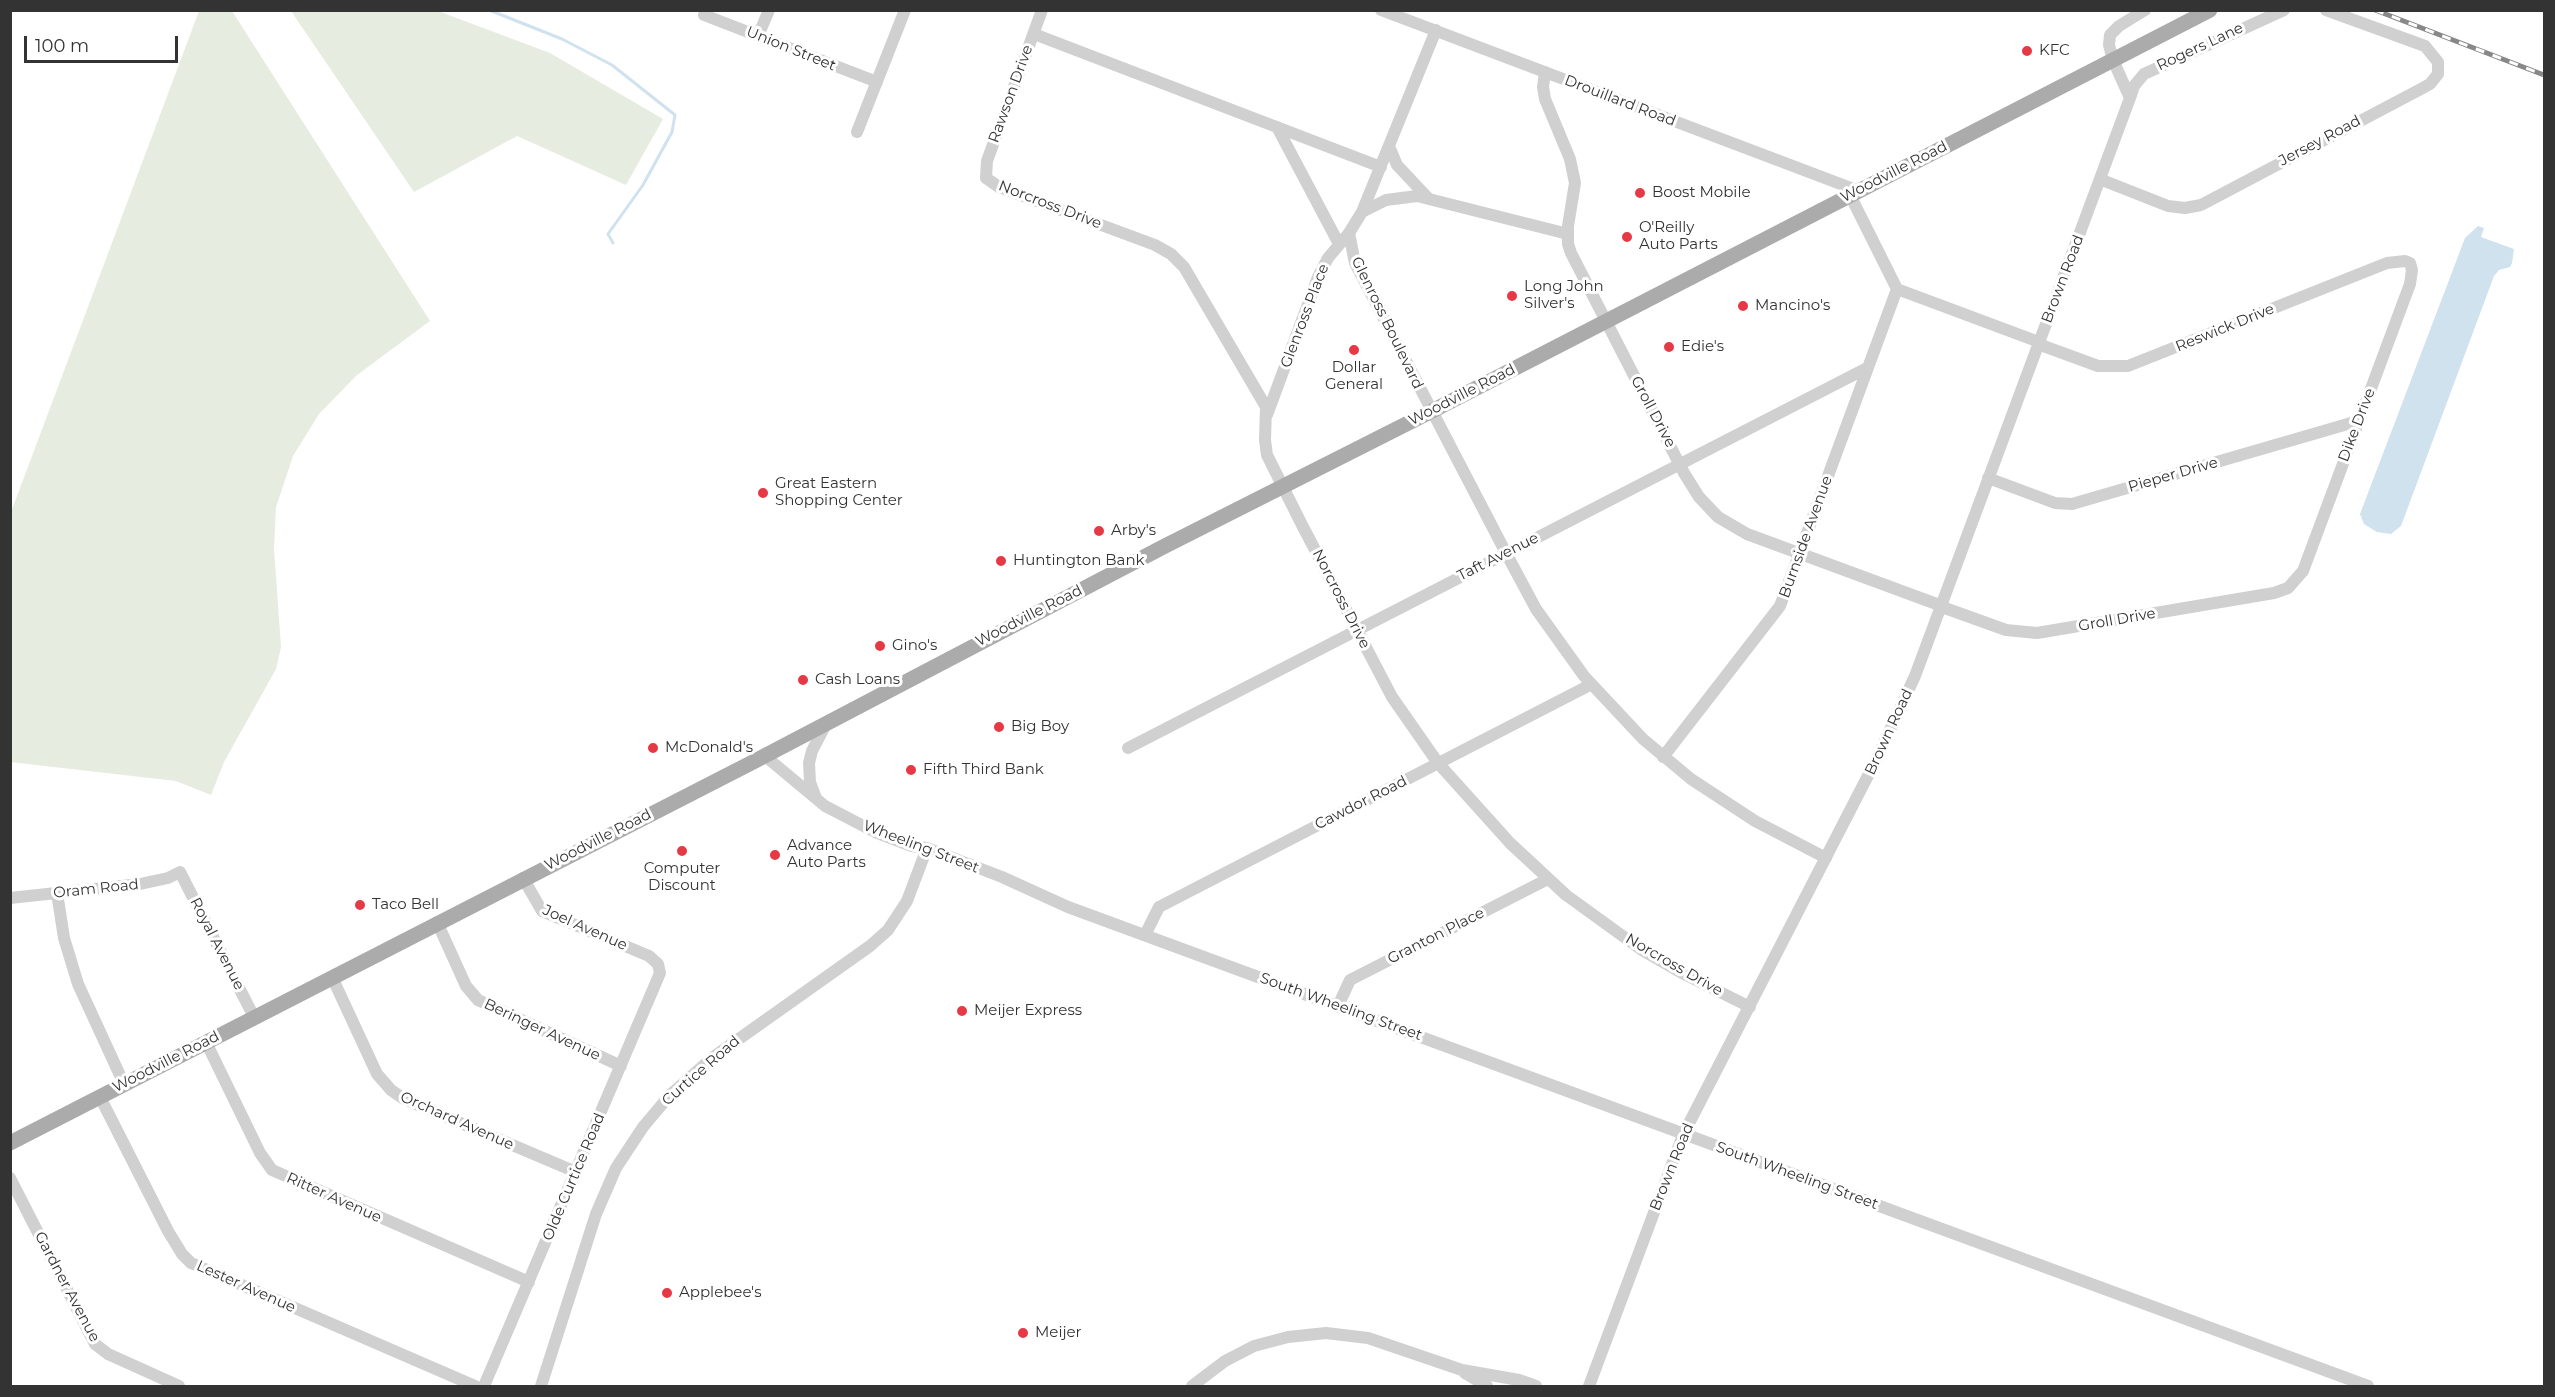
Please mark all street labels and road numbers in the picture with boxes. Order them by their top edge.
street label: Rogers Lane [2154,19,2246,75]
street label: Union Street [744,23,838,75]
street label: Rawson Drive [985,43,1037,145]
street label: Drouillard Road [1562,71,1678,131]
street label: Jersey Road [2276,112,2364,170]
street label: Woodville Road [1838,137,1950,207]
street label: Norcross Drive [996,177,1104,233]
street label: Brown Road [2038,232,2088,326]
street label: Glenross Boulevard [1347,254,1427,392]
street label: Glenross Place [1277,262,1333,370]
street label: Reswick Drive [2173,300,2277,356]
street label: Woodville Road [1406,360,1518,430]
street label: Groll Drive [1627,373,1679,451]
street label: Dike Drive [2335,386,2379,464]
street label: Pieper Drive [2126,454,2220,496]
street label: Burnside Avenue [1776,474,1836,600]
street label: Taft Avenue [1454,529,1542,585]
street label: Norcross Drive [1308,546,1374,652]
street label: Woodville Road [973,581,1085,651]
street label: Groll Drive [2077,604,2157,636]
street label: Brown Road [1861,686,1917,778]
street label: Cawdor Road [1312,772,1410,834]
street label: Woodville Road [542,805,654,875]
street label: Wheeling Street [861,817,981,877]
street label: Oram Road [52,876,140,902]
street label: Royal Avenue [186,895,248,993]
street label: Joel Avenue [540,901,630,955]
street label: Granton Place [1385,904,1487,968]
street label: Norcross Drive [1622,930,1726,1000]
street label: South Wheeling Street [1257,969,1425,1045]
street label: Beringer Avenue [481,995,603,1065]
street label: Woodville Road [110,1027,222,1097]
street label: Curtice Road [658,1032,744,1110]
street label: Orchard Avenue [397,1088,517,1154]
street label: Olde Curtice Road [539,1110,609,1244]
street label: Brown Road [1646,1121,1698,1213]
street label: South Wheeling Street [1713,1138,1881,1214]
street label: Ritter Avenue [284,1169,384,1227]
street label: Gardner Avenue [30,1229,104,1345]
street label: Lester Avenue [194,1257,298,1317]

